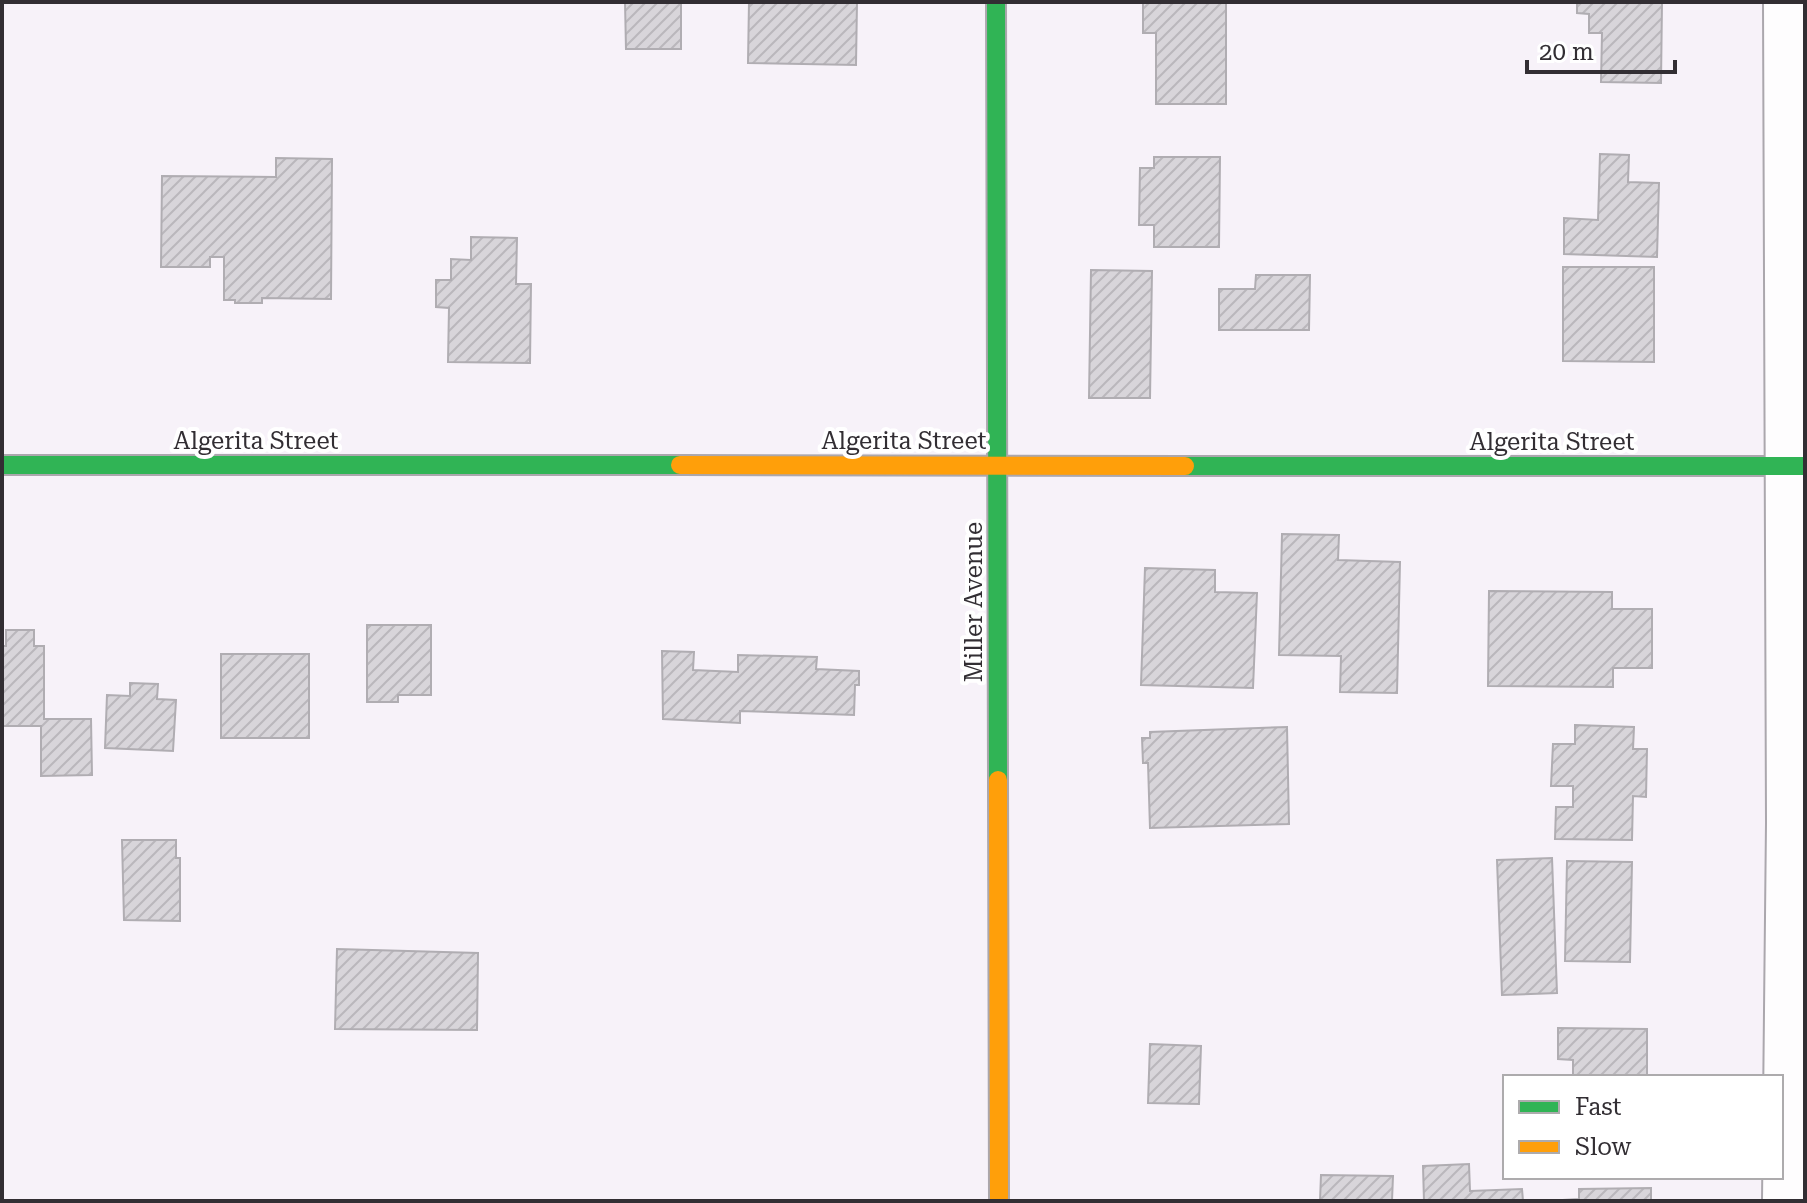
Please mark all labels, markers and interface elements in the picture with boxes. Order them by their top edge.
scale bar [1527,24,1675,74]
text: 20 m [1539,38,1594,66]
street label: Algerita Street [173,427,339,455]
street label: Algerita Street [821,427,987,455]
street label: Algerita Street [1469,428,1635,456]
street label: Miller Avenue [960,522,988,682]
legend [1503,1075,1783,1179]
text: Fast [1575,1093,1622,1121]
text: Slow [1575,1133,1632,1161]

